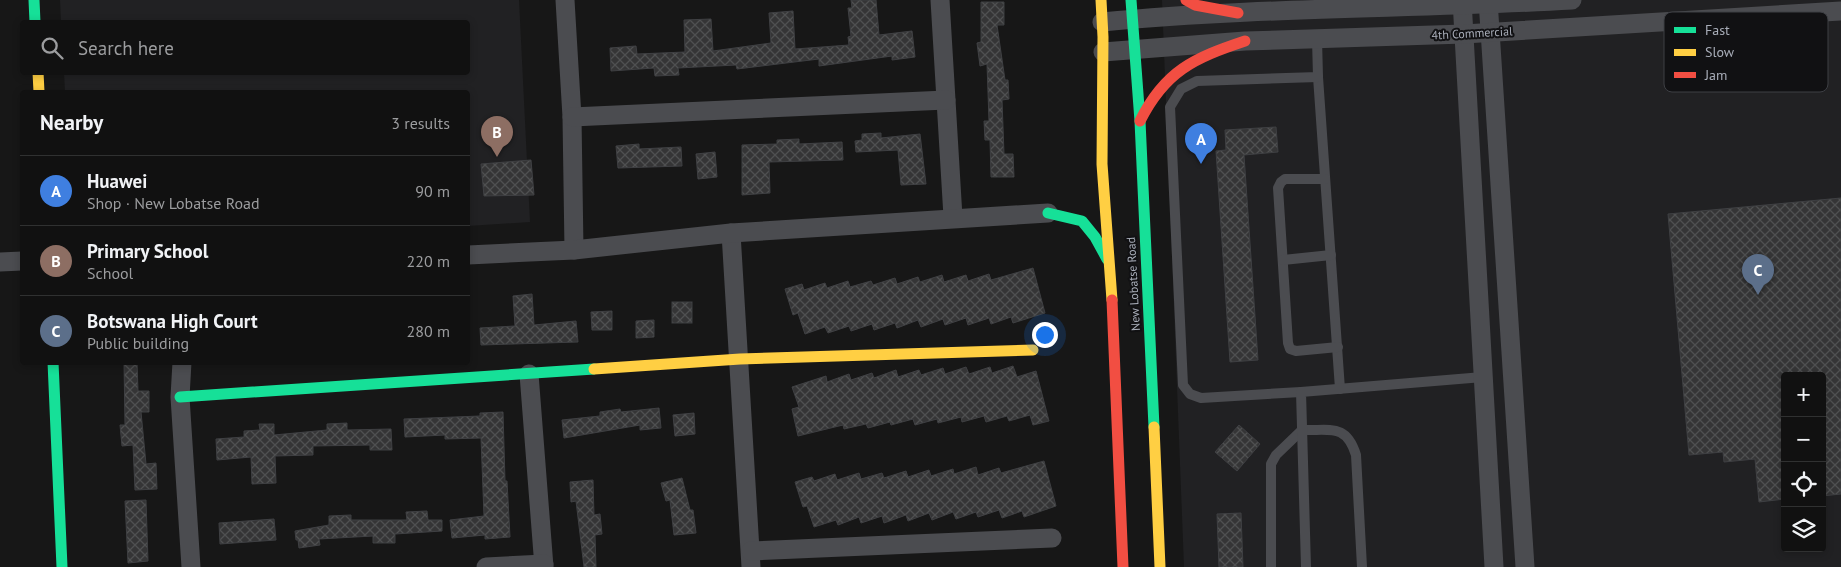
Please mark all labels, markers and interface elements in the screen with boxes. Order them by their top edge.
legend [1664,12,1828,92]
search box [20,20,470,75]
text: Fast [1705,21,1730,39]
street label: 4th Commercial [1431,23,1513,43]
icon: search [38,34,66,62]
text: Search here [78,36,174,60]
text: Slow [1705,43,1735,61]
text: Jam [1704,66,1727,84]
text: Nearby [40,109,103,136]
text: 3 results [391,113,450,133]
pin: B [481,116,513,157]
pin: A [1185,123,1217,164]
text: Huawei [87,169,147,193]
text: A [51,181,61,201]
text: 90 m [415,181,450,201]
text: Shop · New Lobatse Road [87,193,260,213]
street label: New Lobatse Road [1123,237,1143,331]
text: Primary School [87,239,208,263]
text: B [51,251,61,271]
text: 220 m [407,251,450,271]
pin: C [1742,254,1774,295]
text: School [87,263,133,283]
text: Botswana High Court [87,309,258,333]
text: C [52,321,60,341]
text: 280 m [407,321,450,341]
your location [1032,322,1058,348]
text: Public building [87,333,189,353]
map controls [1781,372,1826,552]
button: + [1781,372,1826,417]
button: − [1781,417,1826,462]
button: locate [1781,462,1826,507]
button: layers [1781,507,1826,552]

